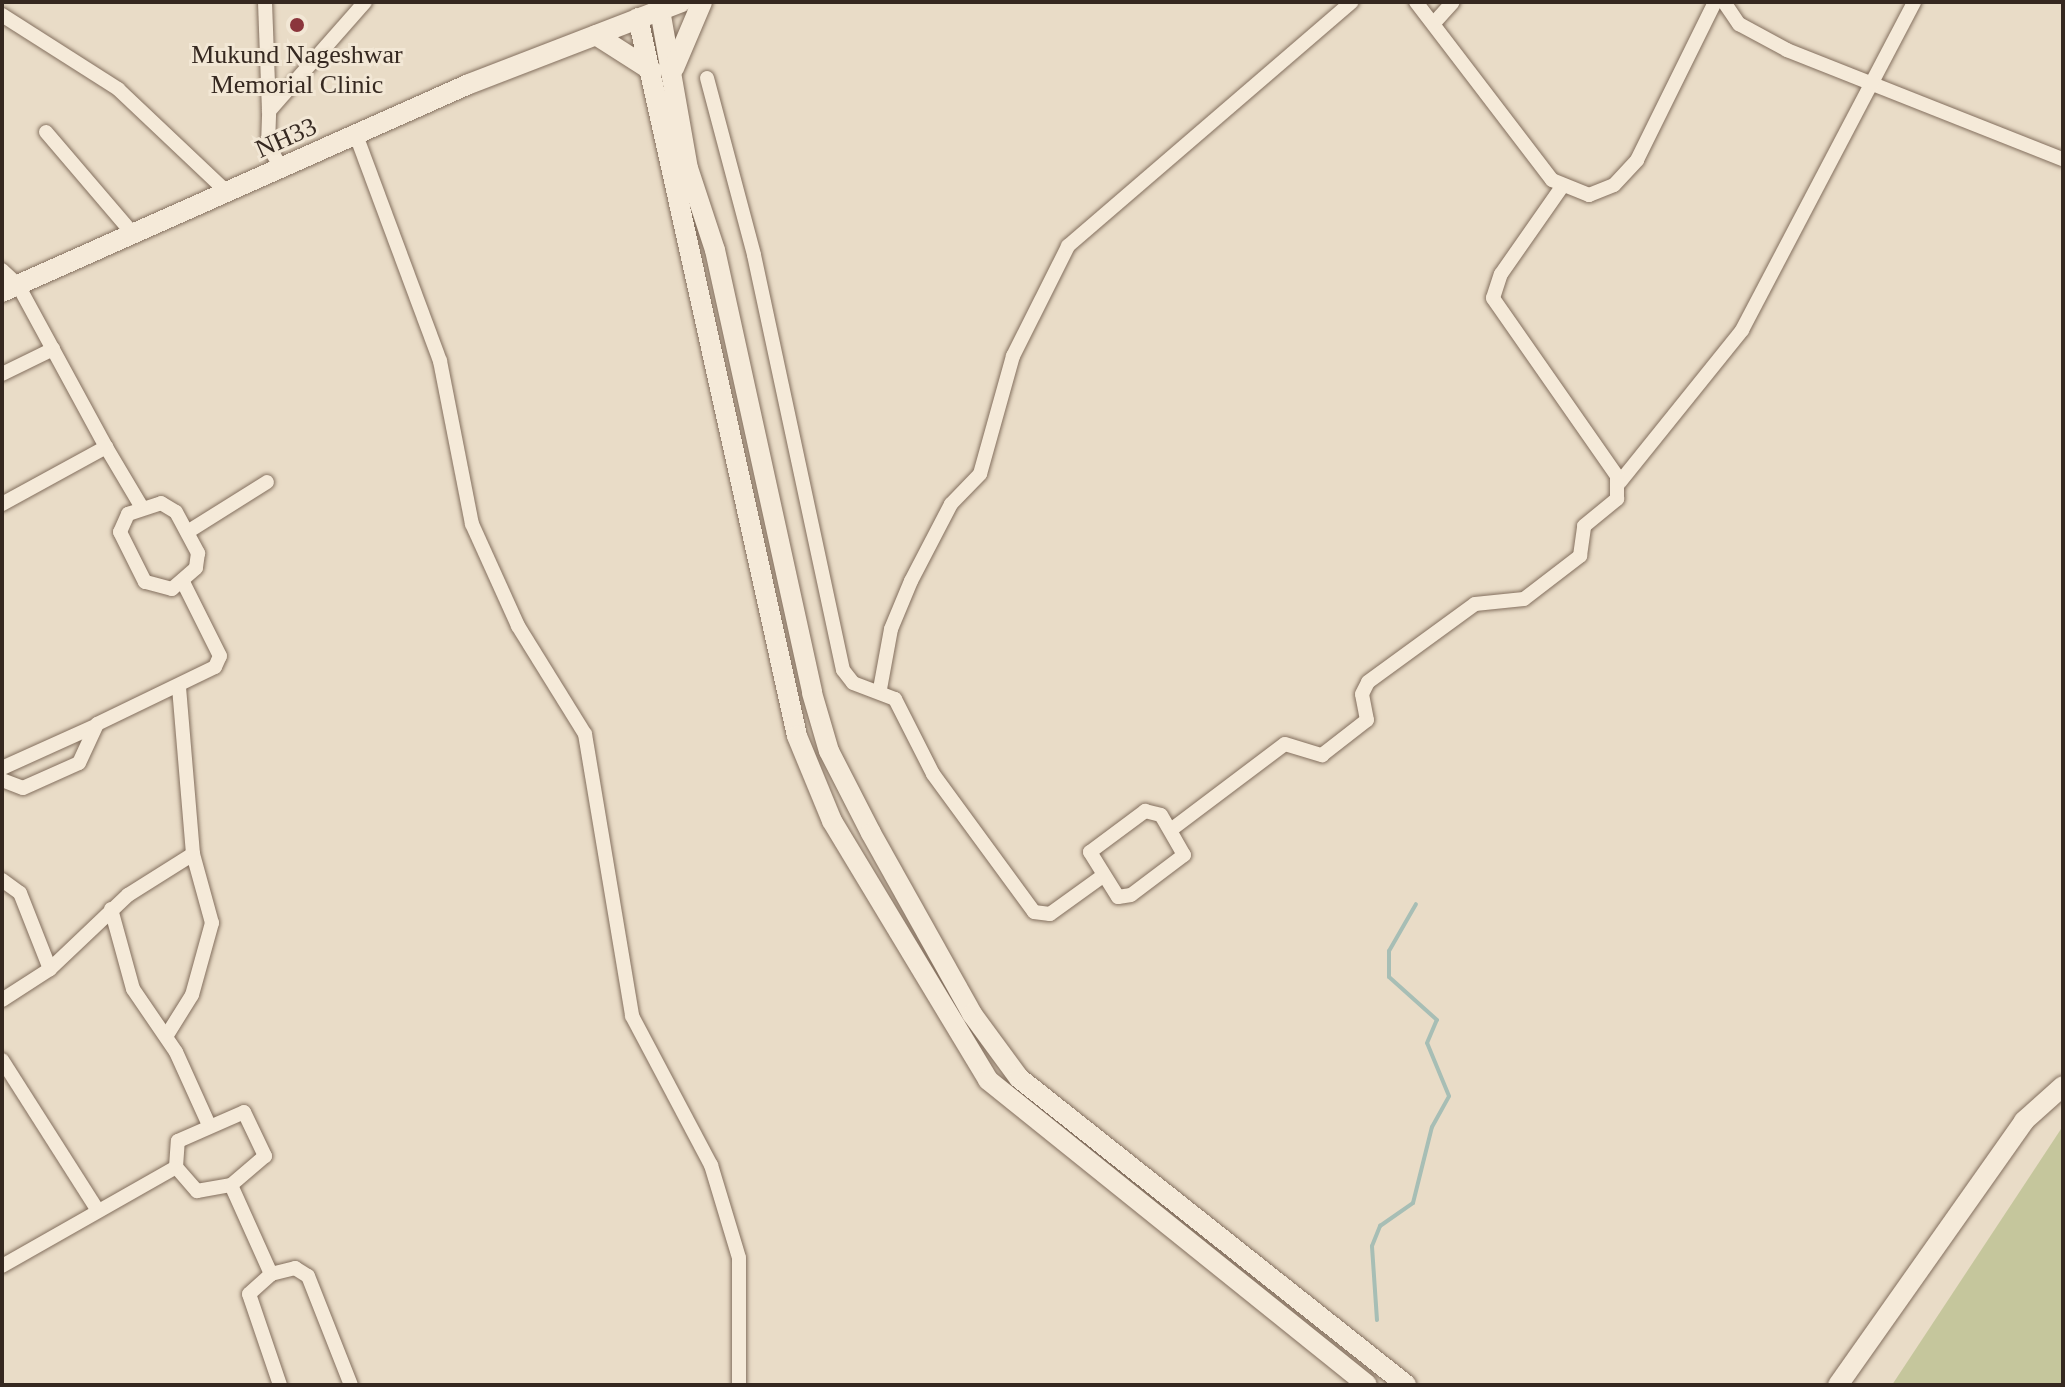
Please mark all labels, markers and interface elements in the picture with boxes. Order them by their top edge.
marker: Mukund Nageshwar Memorial Clinic [286,14,308,36]
place label: Mukund Nageshwar Memorial Clinic [191,39,403,100]
street label: NH33 [251,111,321,165]

